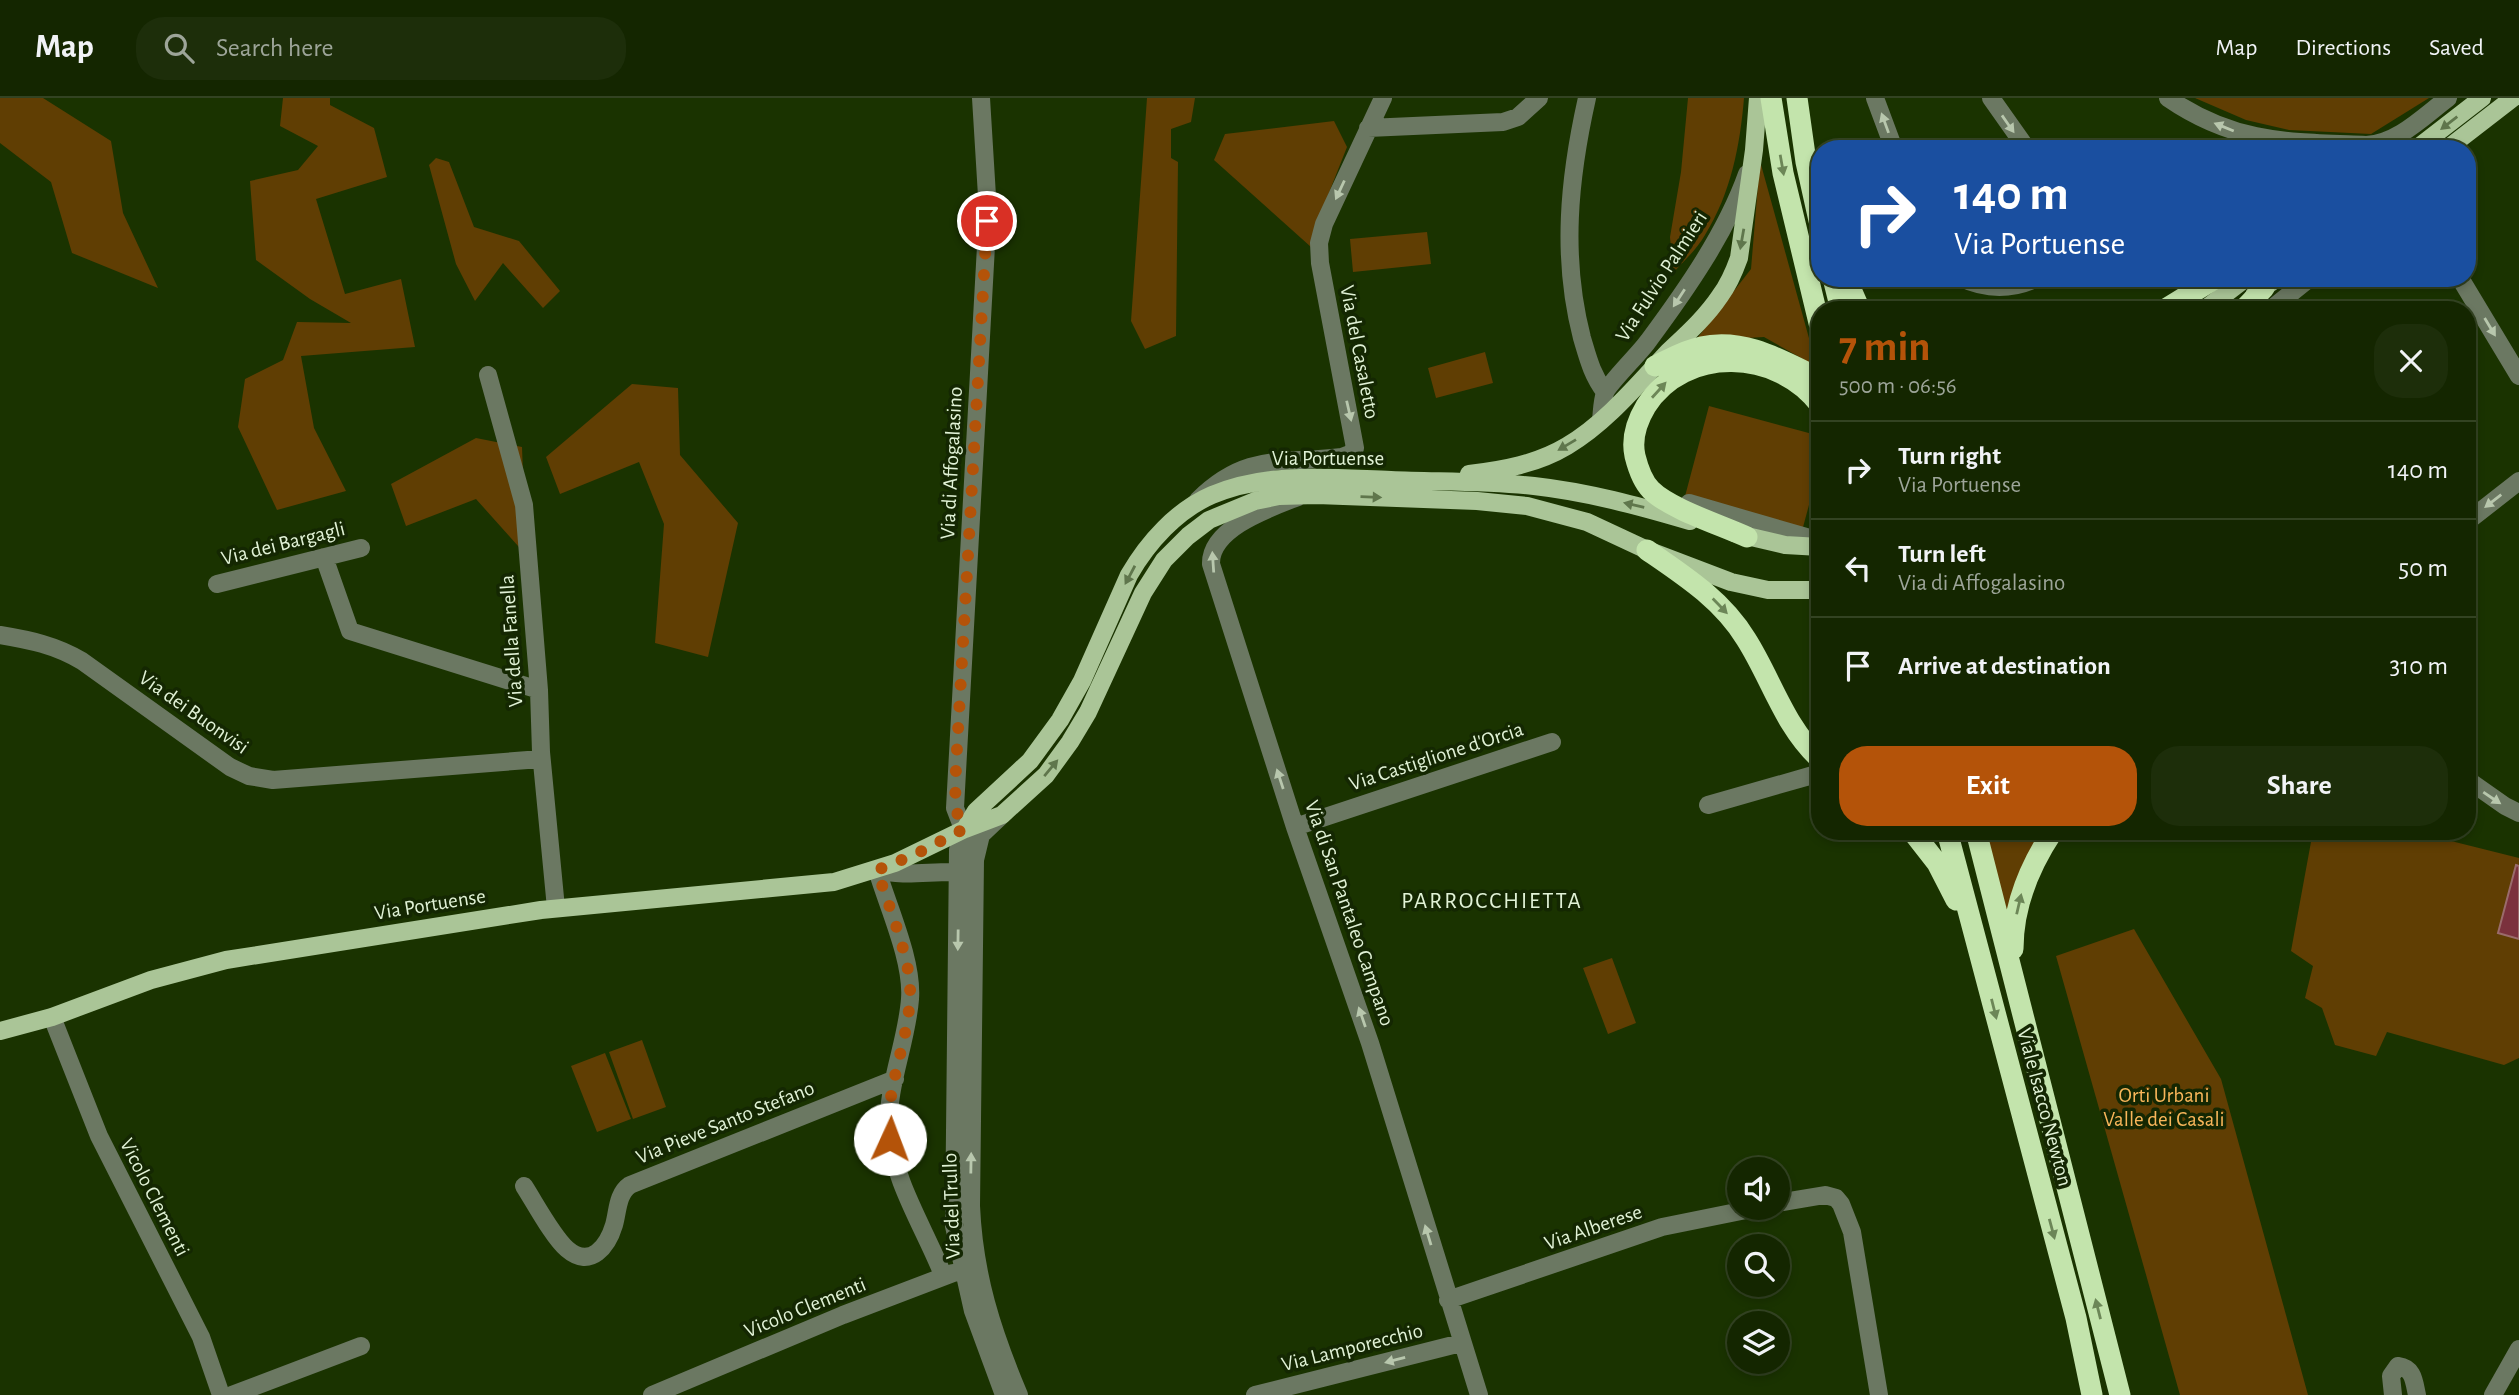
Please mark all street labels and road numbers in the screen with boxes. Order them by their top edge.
street label: Via Fulvio Palmieri [1612,207,1711,345]
street label: Via del Casaletto [1336,283,1383,421]
street label: Via di Affogalasino [937,386,966,540]
street label: Via Portuense [1272,448,1384,469]
street label: Via dei Bargagli [219,518,347,569]
street label: Via della Fanella [496,574,527,708]
street label: Via dei Buonvisi [135,667,252,758]
street label: Via Castiglione d'Orcia [1346,718,1526,795]
street label: Via di San Pantaleo Campano [1301,798,1398,1029]
street label: Via Portuense [373,885,487,924]
street label: Viale Isacco Newton [2013,1026,2076,1188]
street label: Via Pieve Santo Stefano [633,1077,817,1168]
street label: Vicolo Clementi [116,1135,193,1260]
street label: Via del Trullo [939,1152,964,1260]
street label: Via Alberese [1542,1201,1645,1254]
street label: Vicolo Clementi [741,1274,869,1341]
street label: Via Lamporecchio [1279,1320,1425,1375]

